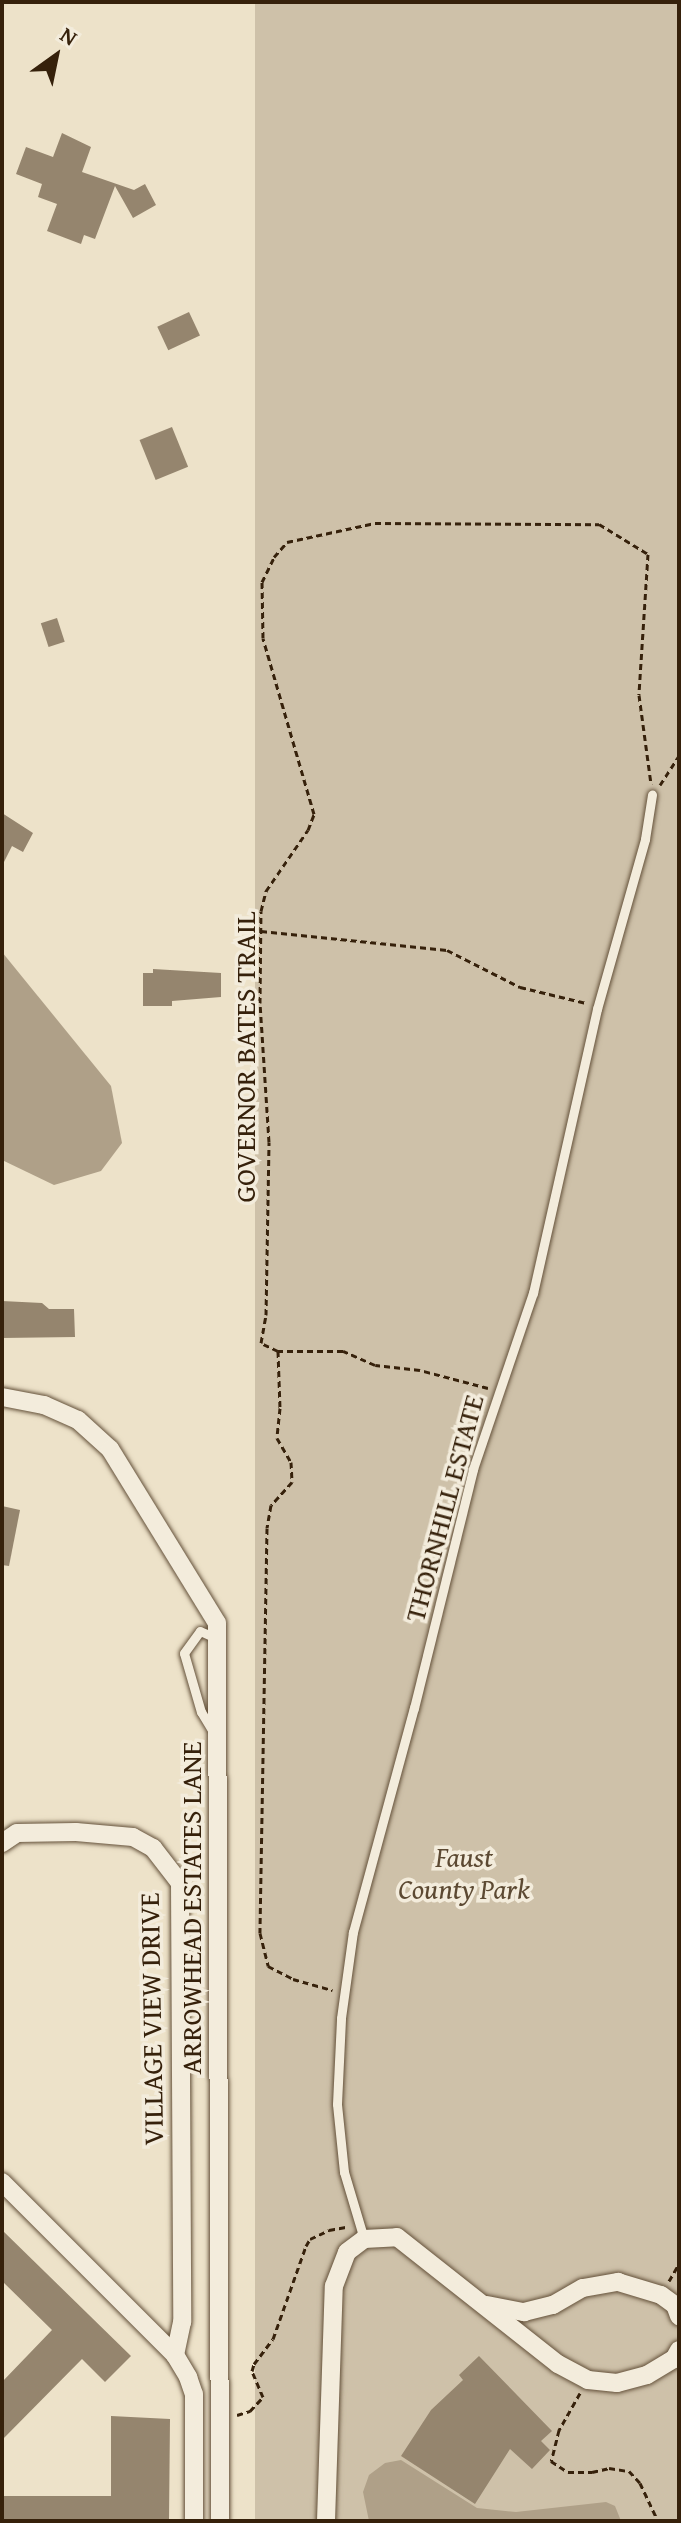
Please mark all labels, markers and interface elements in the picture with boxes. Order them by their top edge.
north arrow [16,16,96,96]
text: N [54,18,84,53]
street label: GOVERNOR BATES TRAIL [228,911,262,1203]
street label: THORNHILL ESTATE [398,1391,490,1625]
street label: ARROWHEAD ESTATES LANE [174,1741,208,2075]
park label: Faust County Park [398,1840,530,1906]
street label: VILLAGE VIEW DRIVE [132,1892,170,2146]

